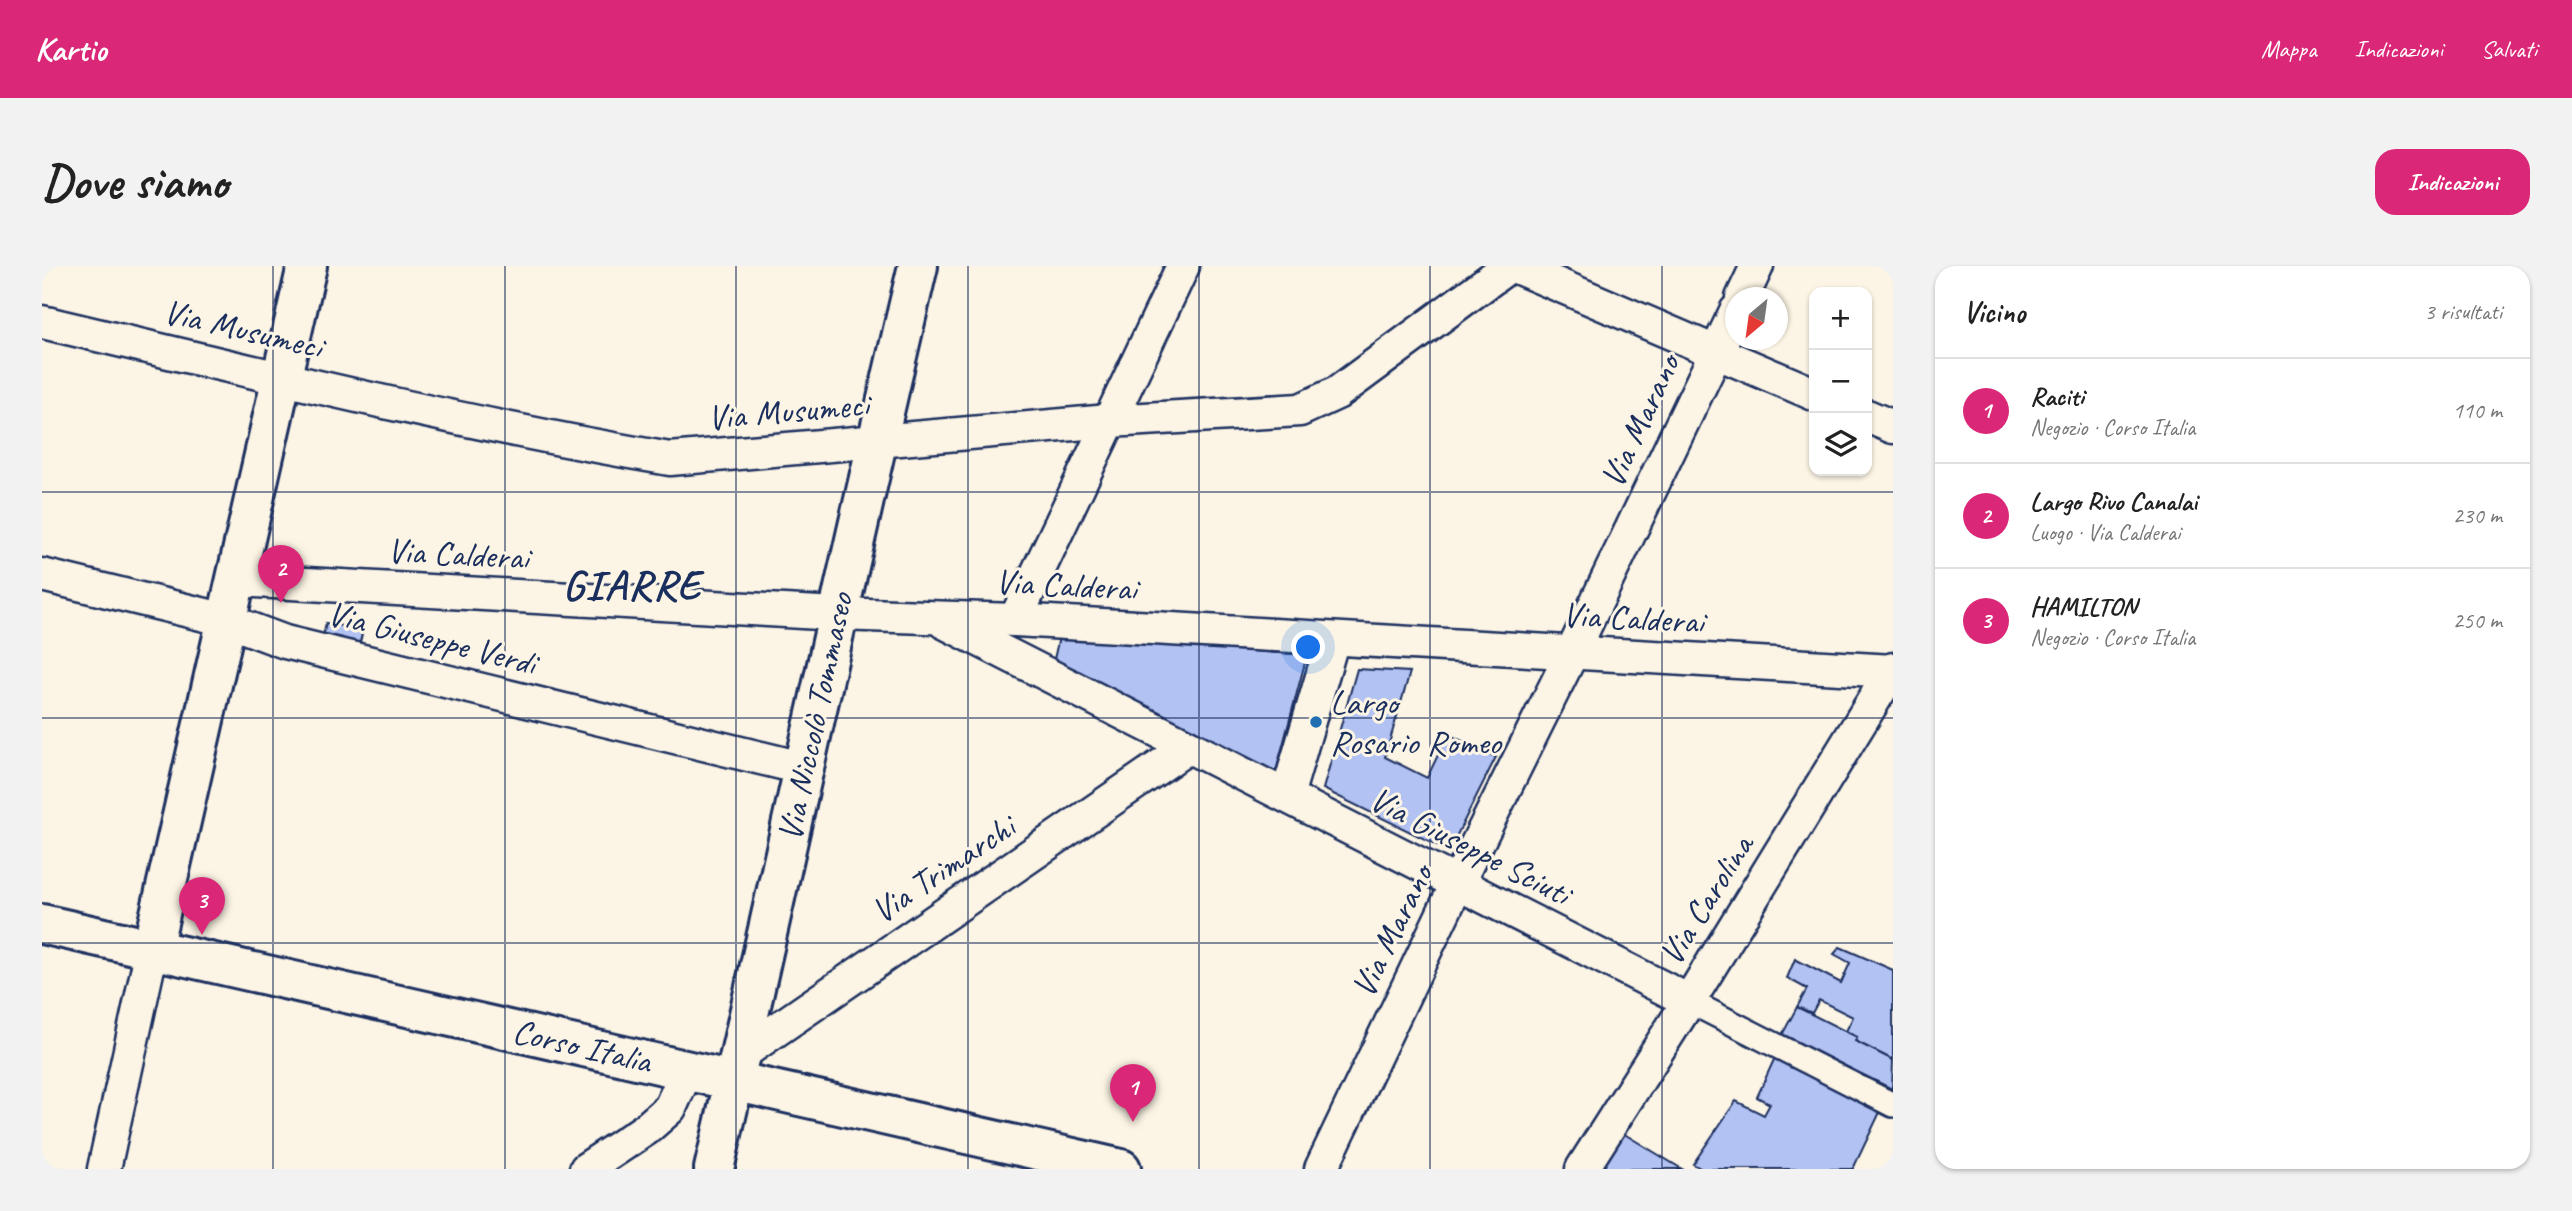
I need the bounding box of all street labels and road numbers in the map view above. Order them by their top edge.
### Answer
street label: Via Musumeci [159,289,331,370]
street label: Via Marano [1590,344,1692,495]
street label: Via Musumeci [706,381,875,440]
street label: Via Calderai [386,528,534,580]
street label: Via Calderai [994,559,1142,611]
street label: Via Niccolò Tommaseo [767,587,864,845]
street label: Via Giuseppe Verdi [323,590,545,687]
street label: Via Calderai [1561,592,1709,644]
street label: Via Giuseppe Sciuti [1362,776,1582,918]
street label: Via Trimarchi [863,802,1027,933]
street label: Via Carolina [1649,824,1765,973]
street label: Via Marano [1341,854,1445,1004]
street label: Corso Italia [508,1008,658,1084]

